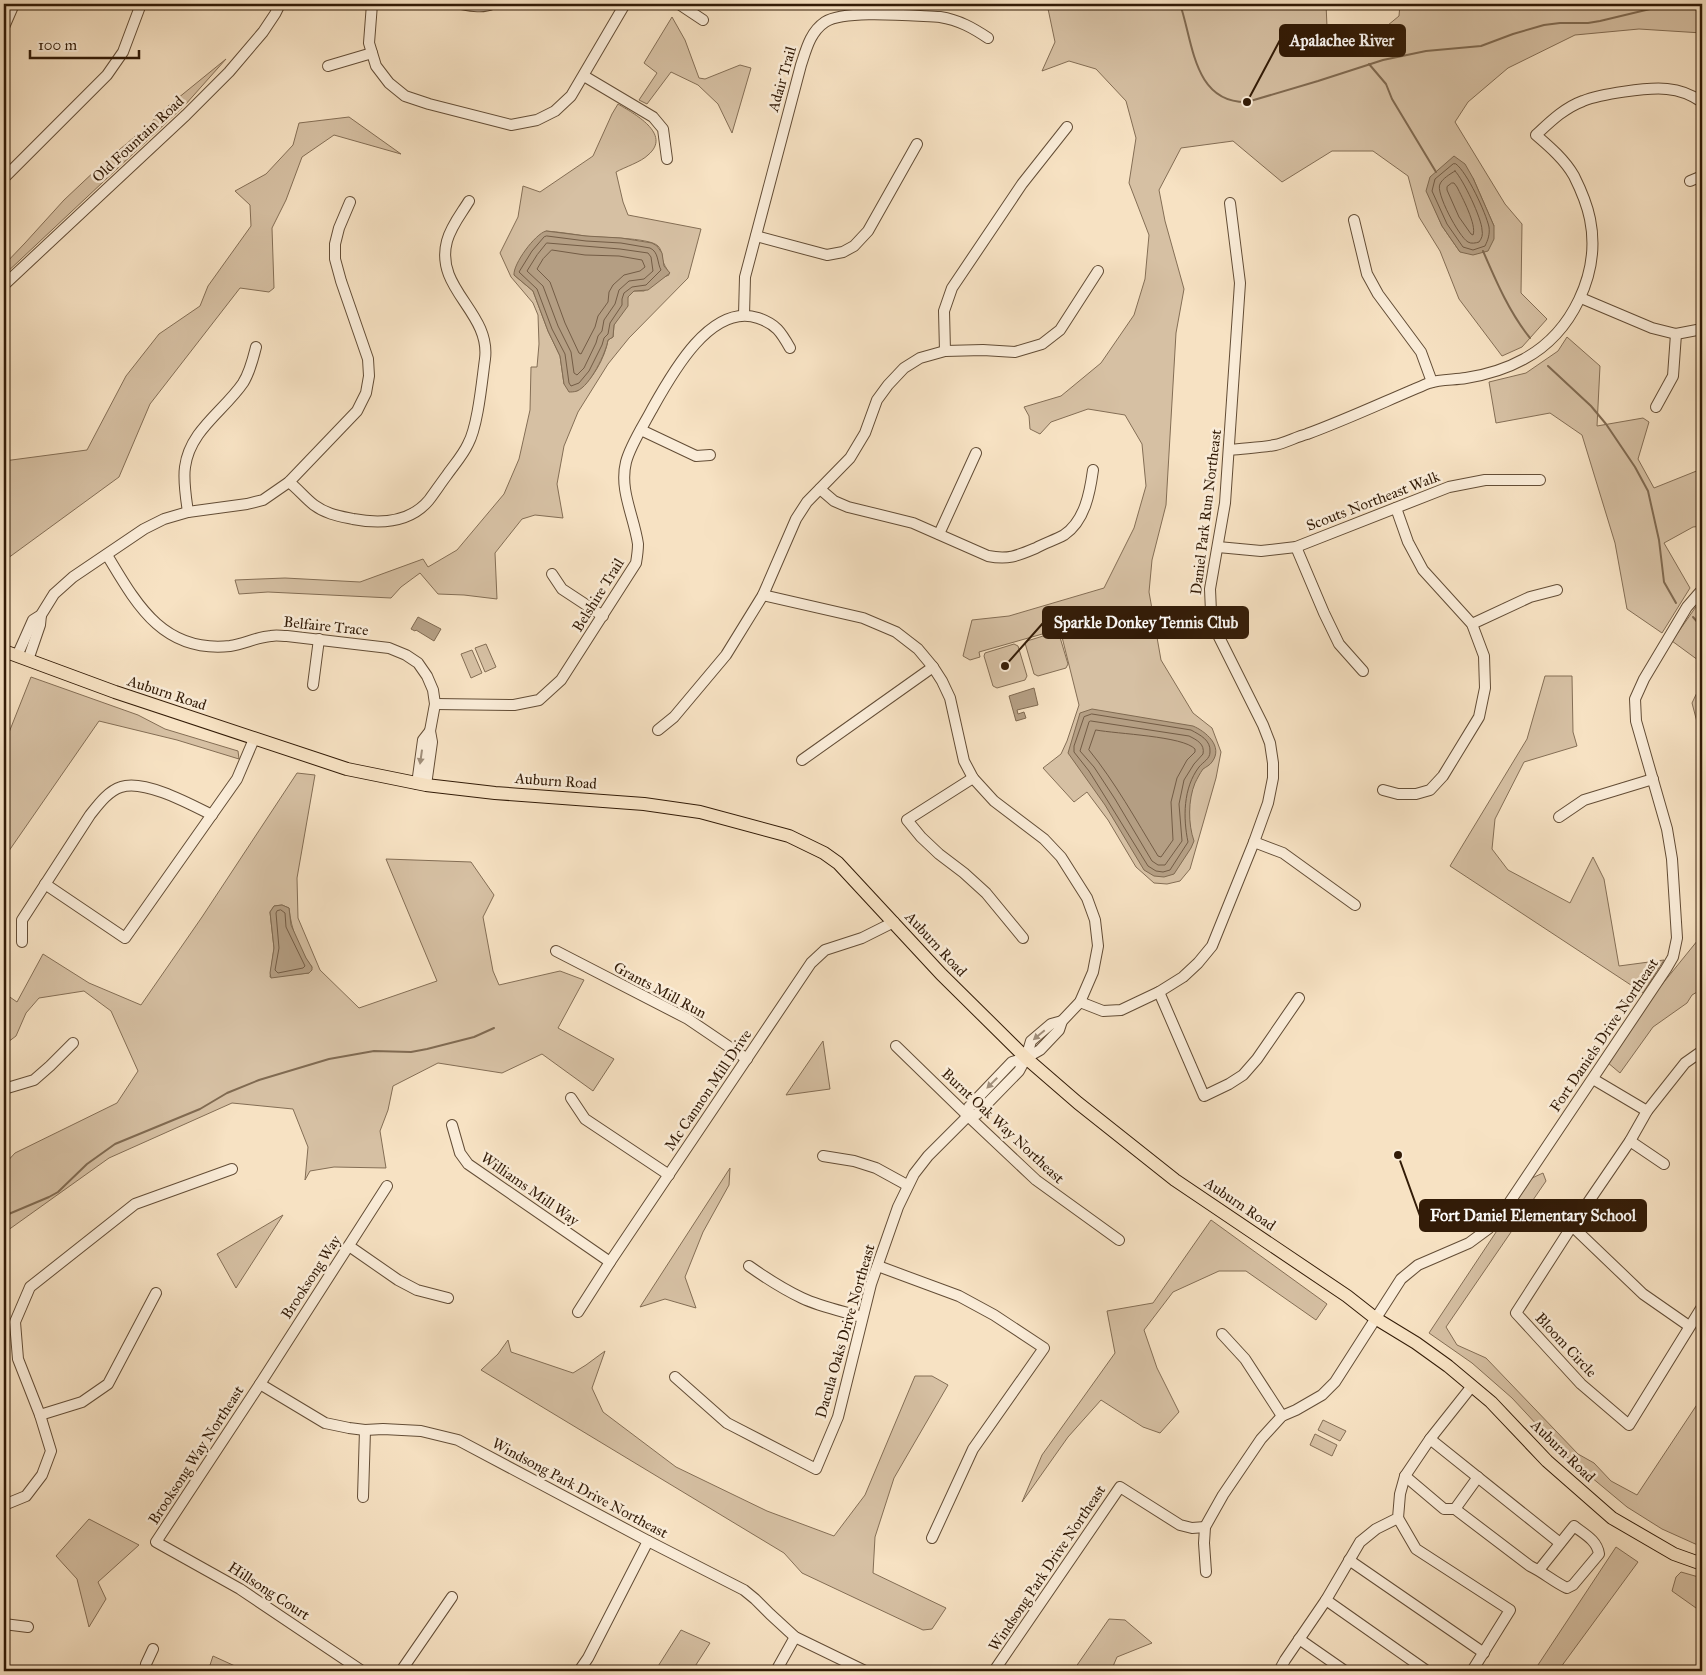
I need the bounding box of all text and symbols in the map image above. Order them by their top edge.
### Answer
callout: Apalachee River [1280,25,1405,56]
scale bar [30,28,139,60]
text: Apalachee River [1289,31,1395,51]
text: 100 m [38,36,78,54]
street label: Adair Trail [764,43,800,115]
street label: Old Fountain Road [89,92,188,186]
street label: Daniel Park Run Northeast [1187,428,1225,596]
street label: Scouts Northeast Walk [1304,467,1442,535]
street label: Belshire Trail [568,554,628,635]
callout: Sparkle Donkey Tennis Club [1043,607,1248,638]
street label: Belfaire Trace [283,613,369,639]
text: Sparkle Donkey Tennis Club [1054,613,1239,633]
street label: Auburn Road [124,671,209,714]
one-way arrow [417,749,425,765]
street label: Auburn Road [513,769,598,793]
street label: Auburn Road [901,907,971,980]
street label: Fort Daniels Drive Northeast [1546,954,1663,1115]
street label: Grants Mill Run [611,958,709,1022]
street label: Mc Cannon Mill Drive [661,1026,755,1154]
one-way arrow [1032,1029,1045,1040]
street label: Burnt Oak Way Northeast [938,1065,1068,1188]
one-way arrow [986,1077,998,1089]
street label: Williams Mill Way [477,1148,583,1230]
street label: Auburn Road [1200,1173,1279,1235]
callout: Fort Daniel Elementary School [1420,1200,1646,1231]
text: Fort Daniel Elementary School [1430,1206,1637,1226]
street label: Brooksong Way [277,1231,345,1322]
street label: Dacula Oaks Drive Northeast [812,1241,879,1420]
street label: Bloom Circle [1532,1309,1600,1381]
street label: Brooksong Way Northeast [144,1382,248,1528]
street label: Auburn Road [1527,1415,1599,1486]
street label: Windsong Park Drive Northeast [489,1434,672,1542]
street label: Windsong Park Drive Northeast [985,1481,1110,1654]
street label: Hillsong Court [225,1558,314,1624]

